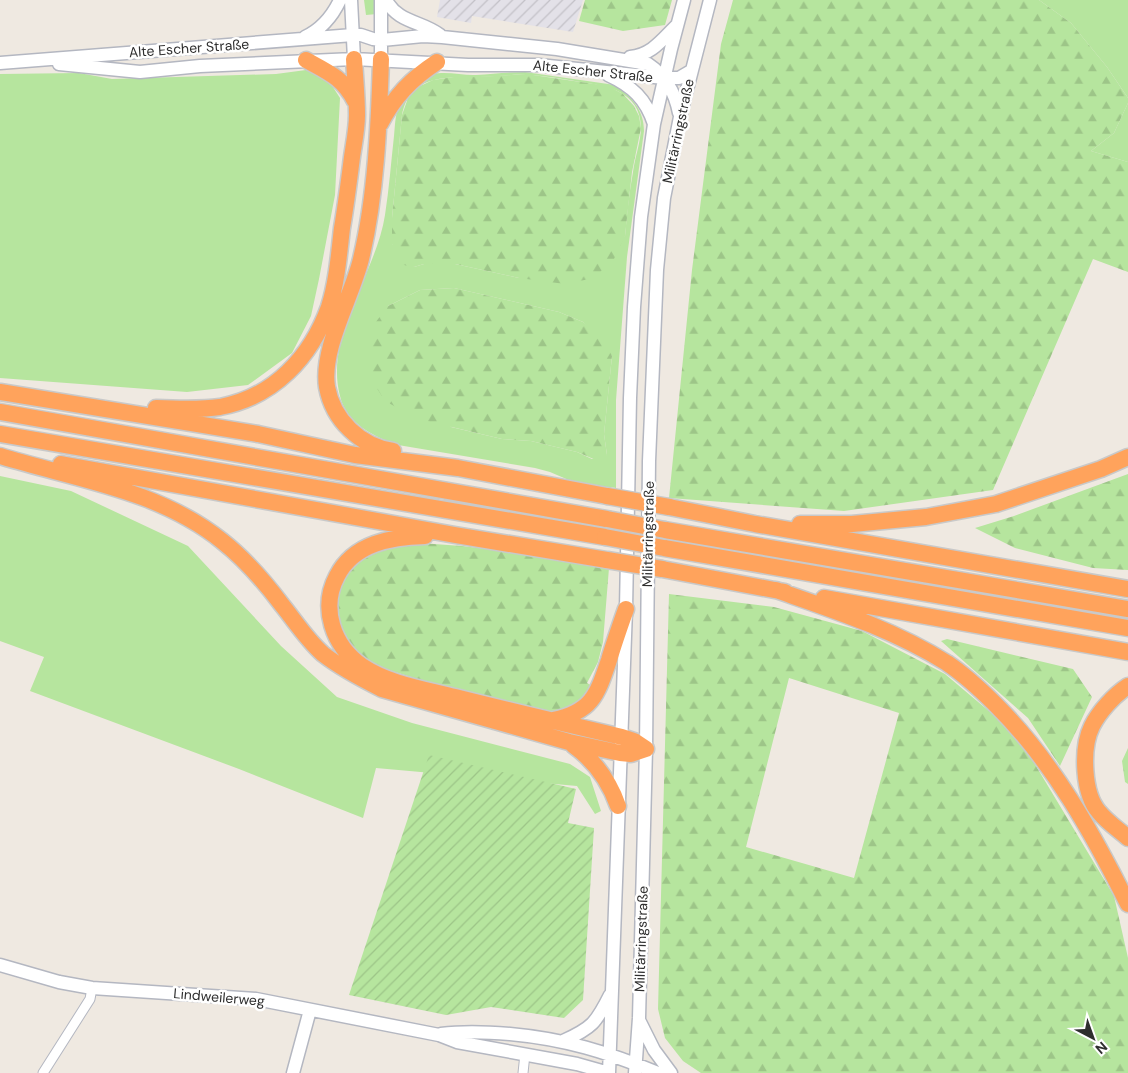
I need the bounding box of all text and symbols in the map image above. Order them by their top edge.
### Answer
street label: Alte Escher Straße [128,35,250,61]
street label: Alte Escher Straße [532,56,654,86]
street label: Militärringstraße [658,77,698,185]
street label: Militärringstraße [638,481,658,587]
street label: Militärringstraße [630,886,652,992]
street label: Lindweilerweg [173,984,266,1010]
north arrow [1068,1013,1118,1063]
text: N [1092,1038,1111,1058]

